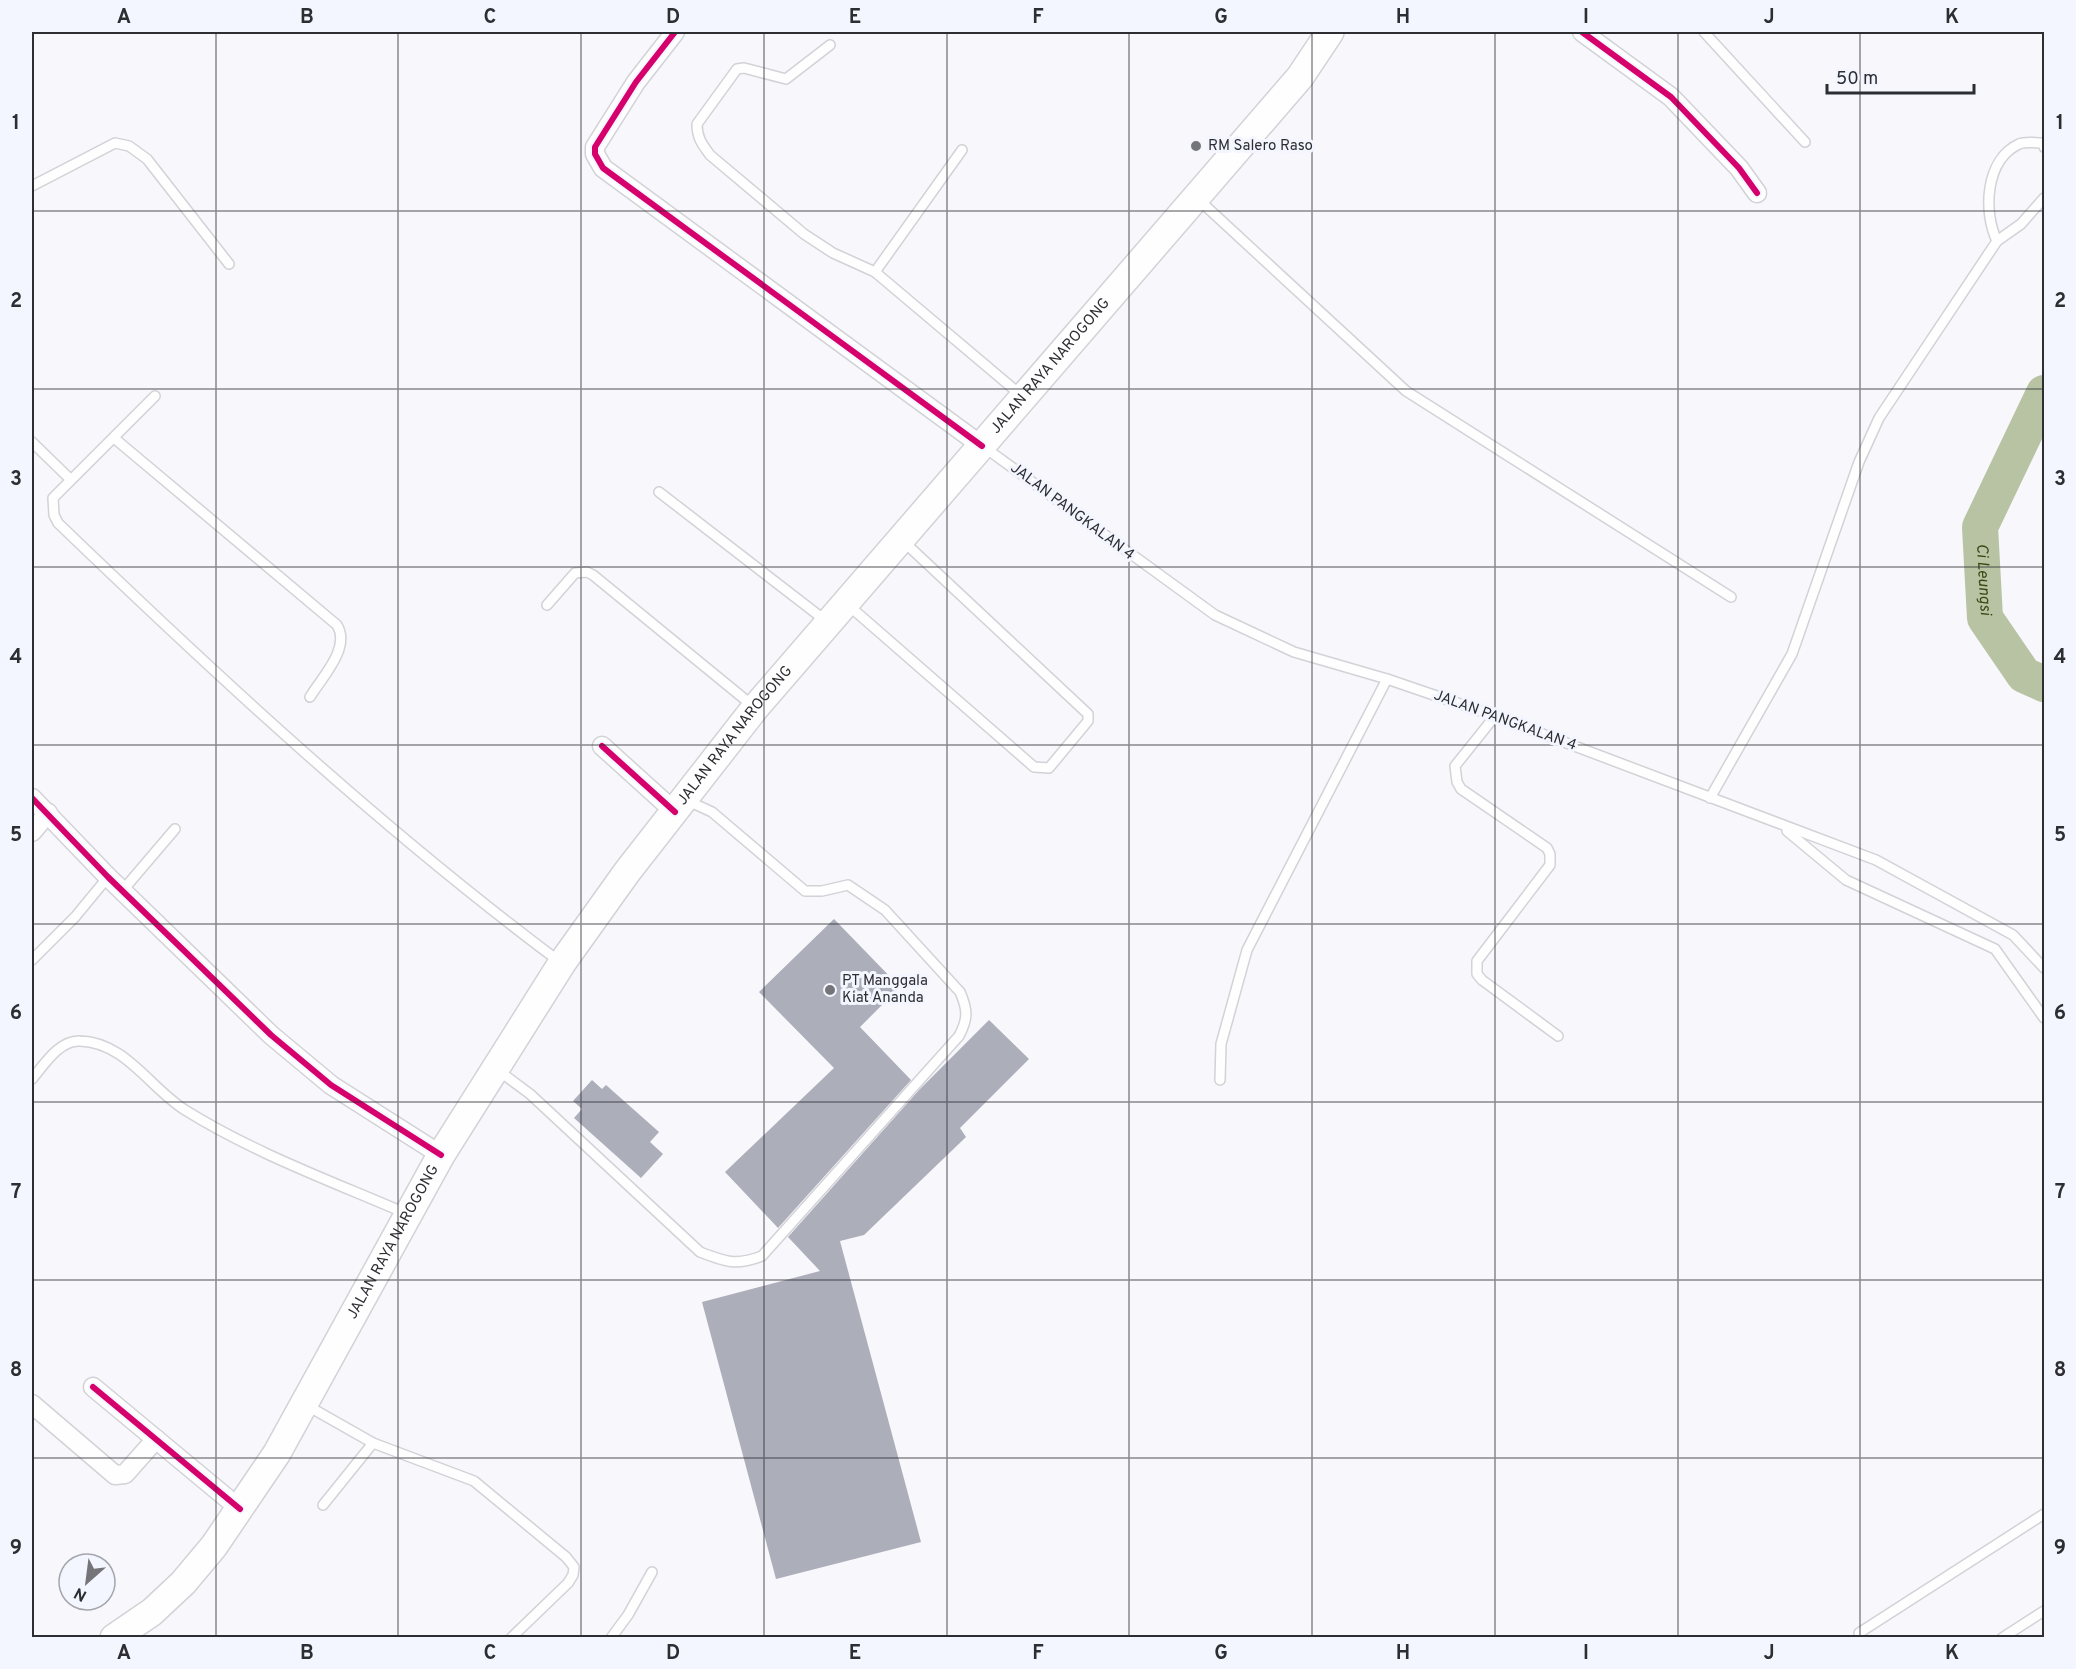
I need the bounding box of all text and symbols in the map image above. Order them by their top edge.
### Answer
text: A [117,5,131,31]
text: B [300,5,314,31]
text: C [484,5,496,31]
text: D [666,5,680,31]
text: E [849,5,861,31]
text: F [1032,5,1044,31]
text: G [1214,5,1228,31]
text: H [1396,5,1410,31]
text: I [1583,5,1589,31]
text: J [1763,5,1775,31]
text: K [1945,5,1959,31]
scale bar [1827,57,1974,95]
text: 50 m [1836,68,1878,91]
text: 1 [12,111,20,137]
text: 1 [2056,111,2064,137]
place label: RM Salero Raso [1208,137,1313,156]
marker: RM Salero Raso [1189,139,1203,153]
text: 2 [10,289,22,315]
text: 2 [2054,289,2066,315]
street label: JALAN RAYA NAROGONG [987,294,1114,438]
street label: JALAN PANGKALAN 4 [1006,459,1138,565]
text: 3 [10,467,22,493]
text: 3 [2054,467,2066,493]
water label: Ci Leungsi [1971,543,1995,617]
text: 4 [10,645,22,671]
text: 4 [2054,645,2066,671]
street label: JALAN RAYA NAROGONG [673,662,797,809]
street label: JALAN PANGKALAN 4 [1431,686,1579,756]
text: 5 [10,823,22,849]
text: 5 [2054,823,2066,849]
place label: PT Manggala Kiat Ananda [842,972,928,1008]
marker: PT Manggala Kiat Ananda [823,983,837,997]
text: 6 [10,1001,22,1027]
text: 6 [2054,1001,2066,1027]
street label: JALAN RAYA NAROGONG [343,1161,443,1322]
text: 7 [11,1180,21,1206]
text: 7 [2055,1180,2065,1206]
text: 8 [10,1358,22,1384]
text: 8 [2054,1358,2066,1384]
text: 9 [10,1536,22,1562]
text: 9 [2054,1536,2066,1562]
north arrow [57,1552,117,1612]
text: N [71,1582,91,1605]
text: A [117,1641,131,1667]
text: B [300,1641,314,1667]
text: C [484,1641,496,1667]
text: D [666,1641,680,1667]
text: E [849,1641,861,1667]
text: F [1032,1641,1044,1667]
text: G [1214,1641,1228,1667]
text: H [1396,1641,1410,1667]
text: I [1583,1641,1589,1667]
text: J [1763,1641,1775,1667]
text: K [1945,1641,1959,1667]

